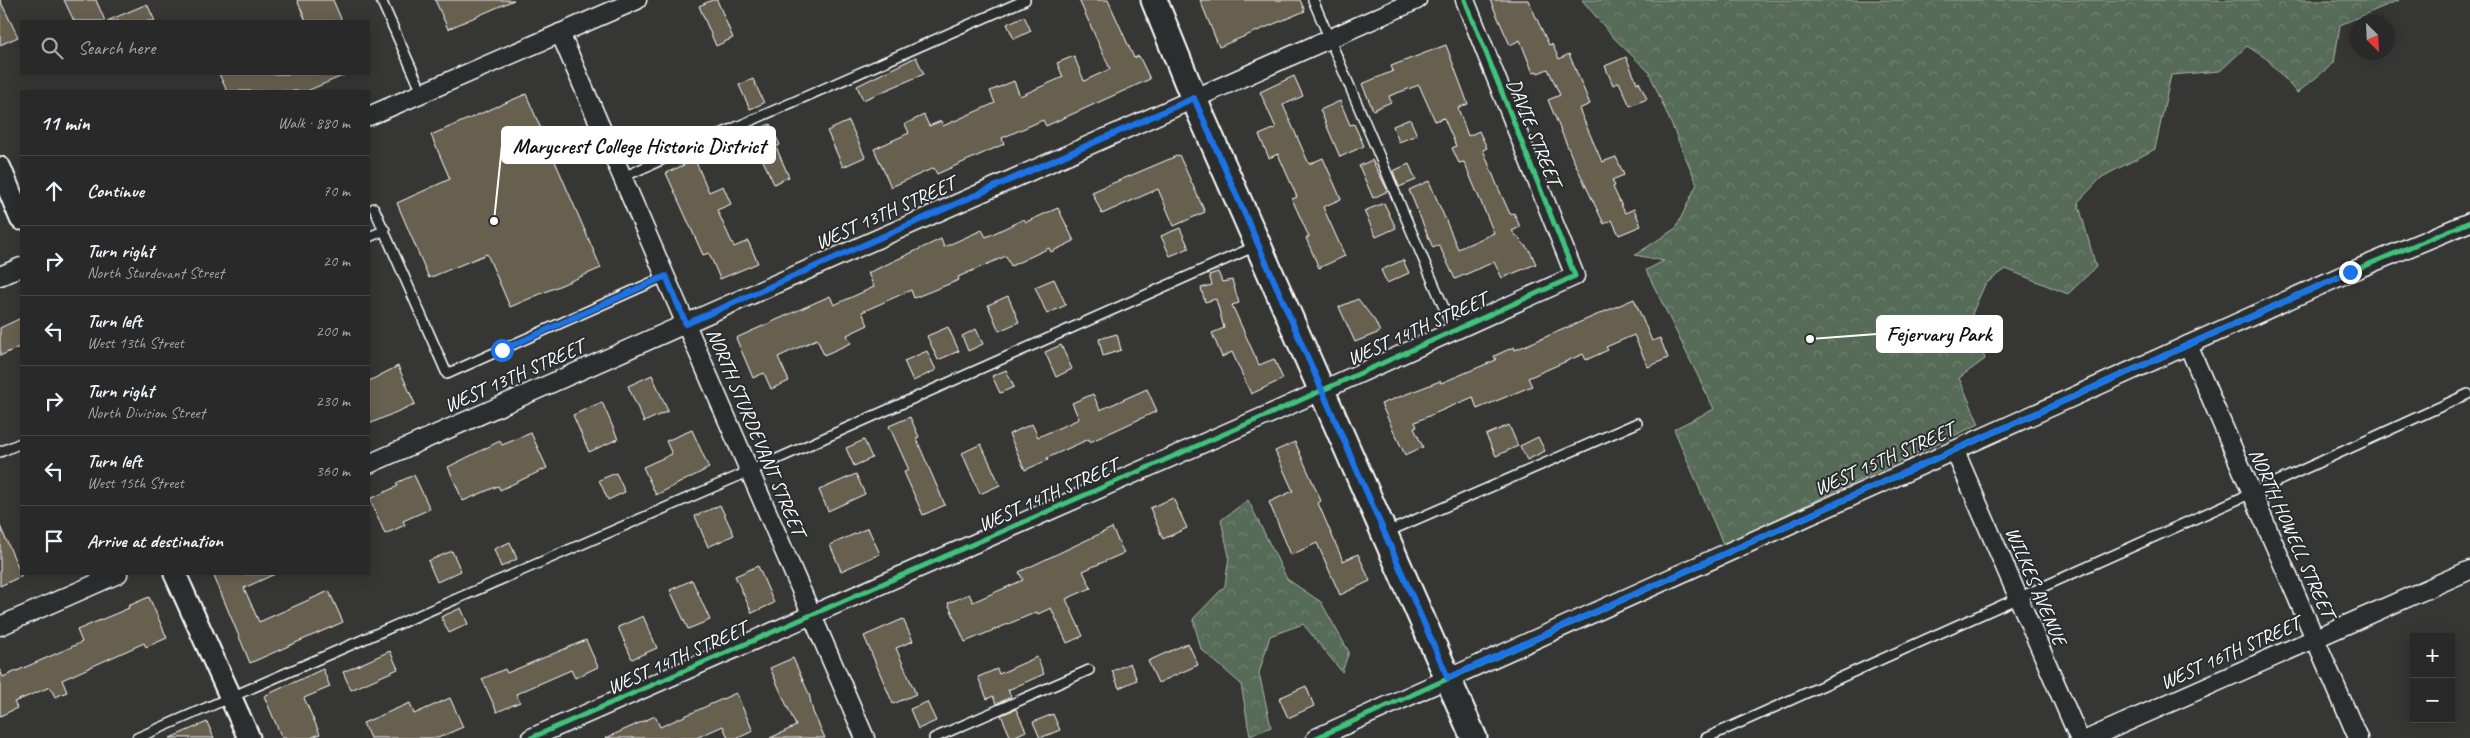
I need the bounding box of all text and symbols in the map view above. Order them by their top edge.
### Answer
north arrow [2350,15,2395,60]
search box [20,20,370,75]
icon: search [38,34,66,62]
text: Search here [78,36,155,60]
street label: DAVIE STREET [1501,75,1569,194]
text: 11 min [40,110,90,136]
text: Walk · 880 m [278,113,350,133]
callout: Marycrest College Historic District [502,127,775,163]
text: Marycrest College Historic District [513,133,768,160]
street label: WEST 13TH STREET [811,169,963,255]
icon: ahead [40,177,68,205]
text: Continue [87,179,144,203]
text: 70 m [323,181,350,201]
text: Turn right [87,239,154,263]
icon: right [40,247,68,275]
text: 20 m [323,251,350,271]
route end [2339,261,2362,284]
text: North Sturdevant Street [87,263,224,283]
street label: WEST 14TH STREET [1343,285,1495,371]
text: Turn left [87,309,142,333]
callout: Fejervary Park [1877,316,2002,352]
icon: left [40,317,68,345]
text: 200 m [316,321,350,341]
text: Fejervary Park [1887,321,1994,348]
street label: NORTH STURDEVANT STREET [701,325,813,544]
street label: WEST 13TH STREET [440,332,592,418]
text: West 13th Street [87,333,184,353]
route start [491,339,514,362]
text: Turn right [87,379,154,403]
icon: right [40,387,68,415]
text: 230 m [316,391,350,411]
text: North Division Street [87,403,205,423]
street label: WEST 15TH STREET [1810,415,1962,501]
street label: NORTH HOWELL STREET [2244,445,2342,626]
text: Turn left [87,449,142,473]
street label: WEST 14TH STREET [974,451,1126,537]
icon: left [40,457,68,485]
text: 360 m [316,461,350,481]
text: West 15th Street [87,473,184,493]
street label: WILKES AVENUE [2000,523,2073,652]
icon: arrive [40,527,68,555]
text: Arrive at destination [87,529,223,553]
street label: WEST 16TH STREET [2156,609,2308,695]
street label: WEST 14TH STREET [603,614,755,700]
map controls [2410,633,2455,723]
button: + [2410,633,2455,678]
button: − [2410,678,2455,723]

